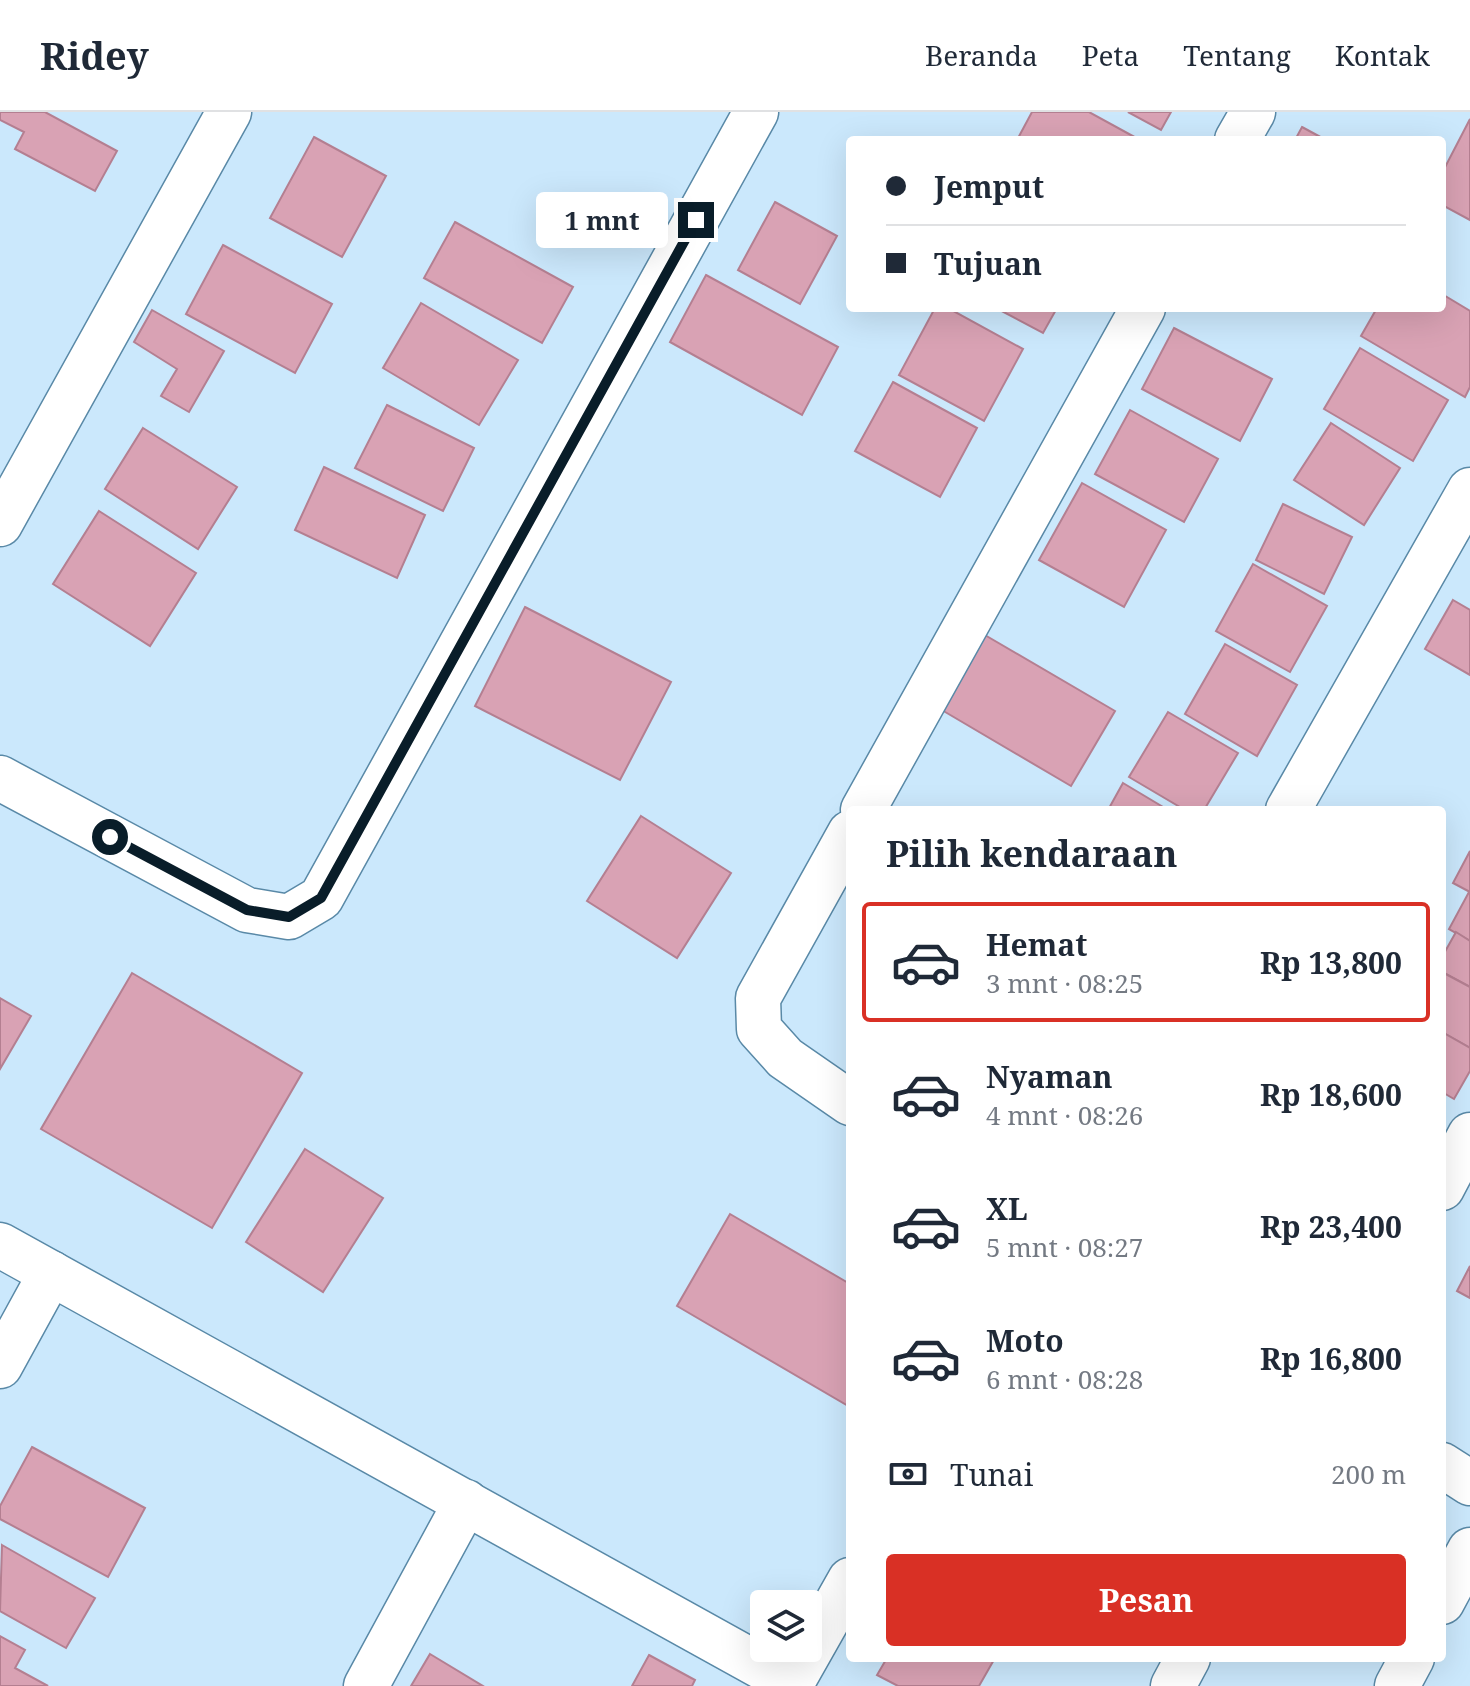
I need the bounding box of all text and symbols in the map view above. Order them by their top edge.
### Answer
text: Ridey [40,29,149,81]
text: Beranda [925,36,1038,74]
text: Peta [1082,36,1139,74]
text: Tentang [1183,36,1291,74]
text: Kontak [1335,36,1430,74]
text: Jemput [934,166,1044,207]
callout: 1 mnt [536,192,668,248]
text: 1 mnt [565,202,639,238]
route end [678,202,714,238]
text: Tujuan [934,243,1042,284]
route start [92,819,128,855]
text: Pilih kendaraan [886,829,1177,878]
text: Hemat [986,924,1087,965]
icon: car [890,926,962,998]
text: Rp 13,800 [1260,942,1402,983]
text: 3 mnt · 08:25 [986,965,1143,1001]
text: Nyaman [986,1056,1113,1097]
icon: car [890,1058,962,1130]
text: Rp 18,600 [1260,1074,1402,1115]
text: 4 mnt · 08:26 [986,1097,1143,1133]
text: XL [986,1188,1028,1229]
icon: car [890,1190,962,1262]
text: Rp 23,400 [1260,1206,1402,1247]
text: 5 mnt · 08:27 [986,1229,1143,1265]
text: Moto [986,1320,1064,1361]
icon: car [890,1322,962,1394]
text: Rp 16,800 [1260,1338,1402,1379]
text: 6 mnt · 08:28 [986,1361,1143,1397]
icon: cash [886,1452,930,1496]
text: Tunai [950,1454,1033,1495]
text: 200 m [1331,1456,1406,1492]
button: Pesan [886,1554,1406,1646]
map controls [750,1590,822,1662]
button: layers [750,1590,822,1662]

